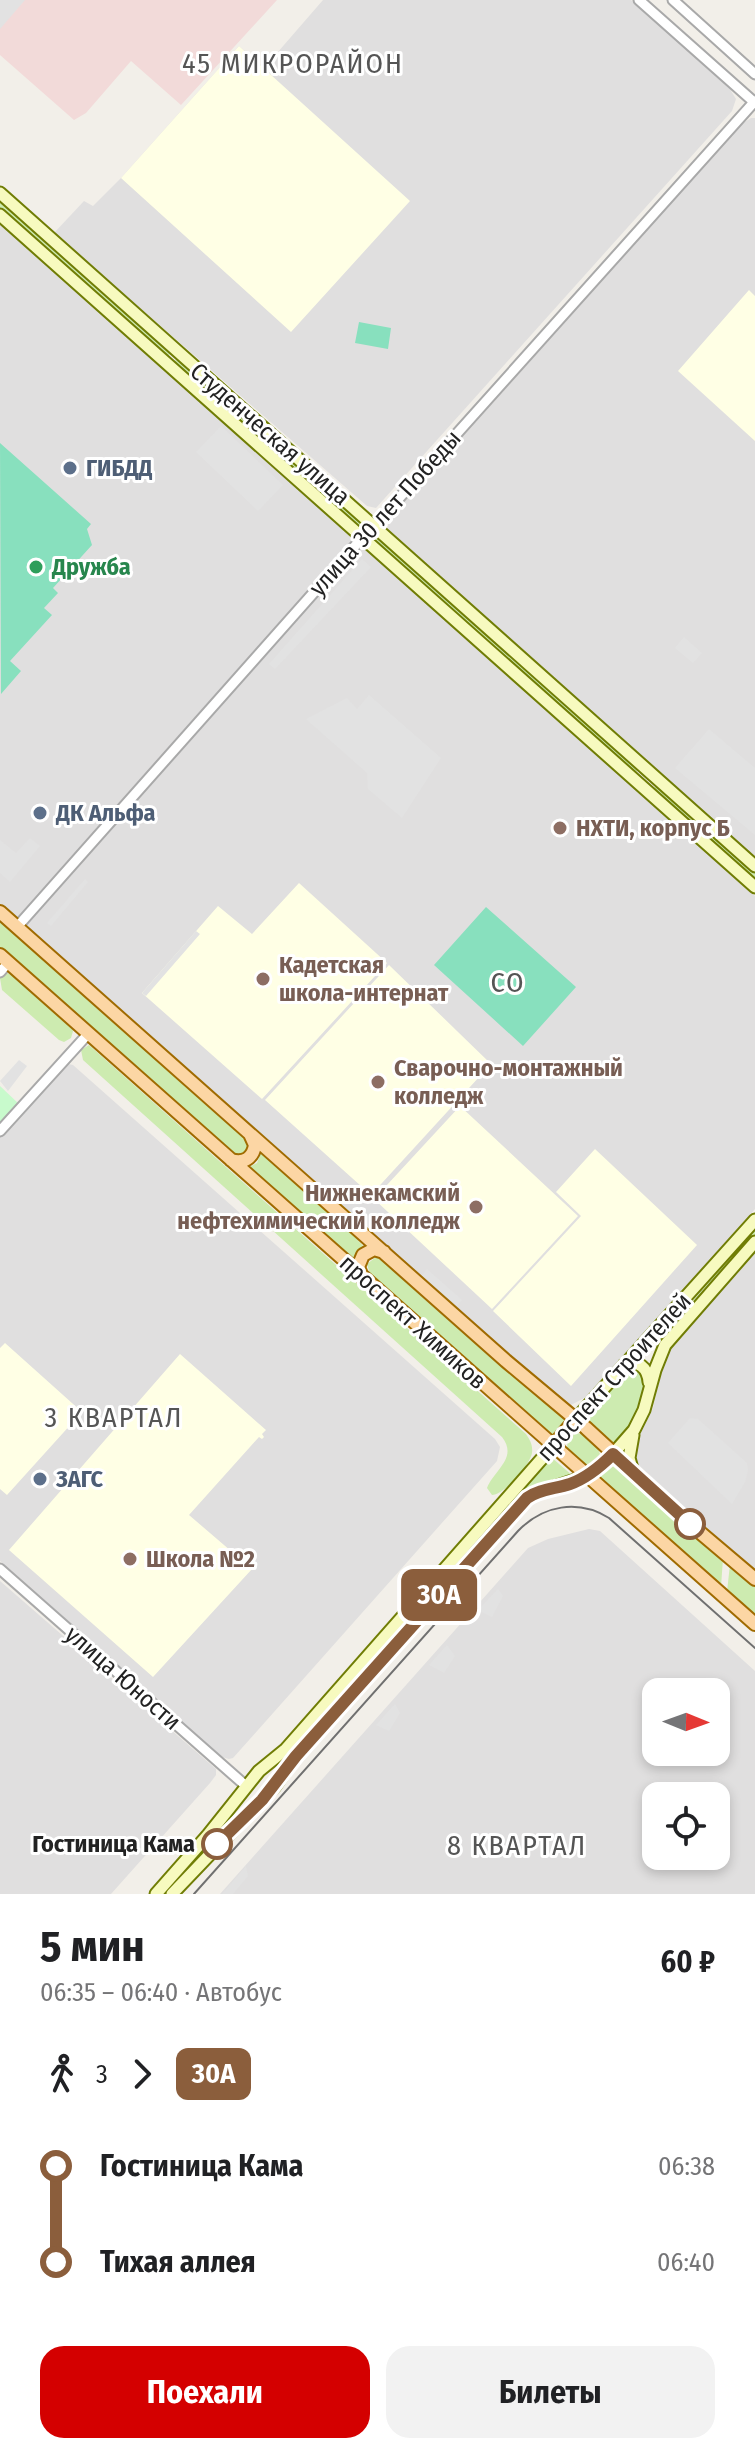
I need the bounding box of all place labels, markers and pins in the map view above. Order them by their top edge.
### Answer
place label: ГИБДД [86,454,152,482]
marker: ГИБДД [61,459,79,477]
place label: Дружба [51,553,131,581]
marker: Дружба [27,558,45,576]
place label: ДК Альфа [55,799,156,827]
marker: ДК Альфа [31,804,49,822]
place label: НХТИ, корпус Б [576,814,730,842]
marker: НХТИ, корпус Б [551,819,569,837]
place label: Кадетская школа-интернат [279,951,449,1007]
marker: Кадетская школа-интернат [254,970,272,988]
place label: Сварочно-монтажный колледж [394,1054,623,1110]
marker: Сварочно-монтажный колледж [369,1073,387,1091]
place label: Нижнекамский нефтехимический колледж [177,1179,461,1235]
marker: Нижнекамский нефтехимический колледж [467,1198,485,1216]
place label: ЗАГС [55,1465,103,1493]
marker: ЗАГС [31,1470,49,1488]
unlabelled marker [675,1509,705,1539]
place label: Школа №2 [146,1545,255,1573]
marker: Школа №2 [121,1550,139,1568]
marker: Гостиница Кама [202,1829,232,1859]
place label: Гостиница Кама [32,1830,195,1858]

